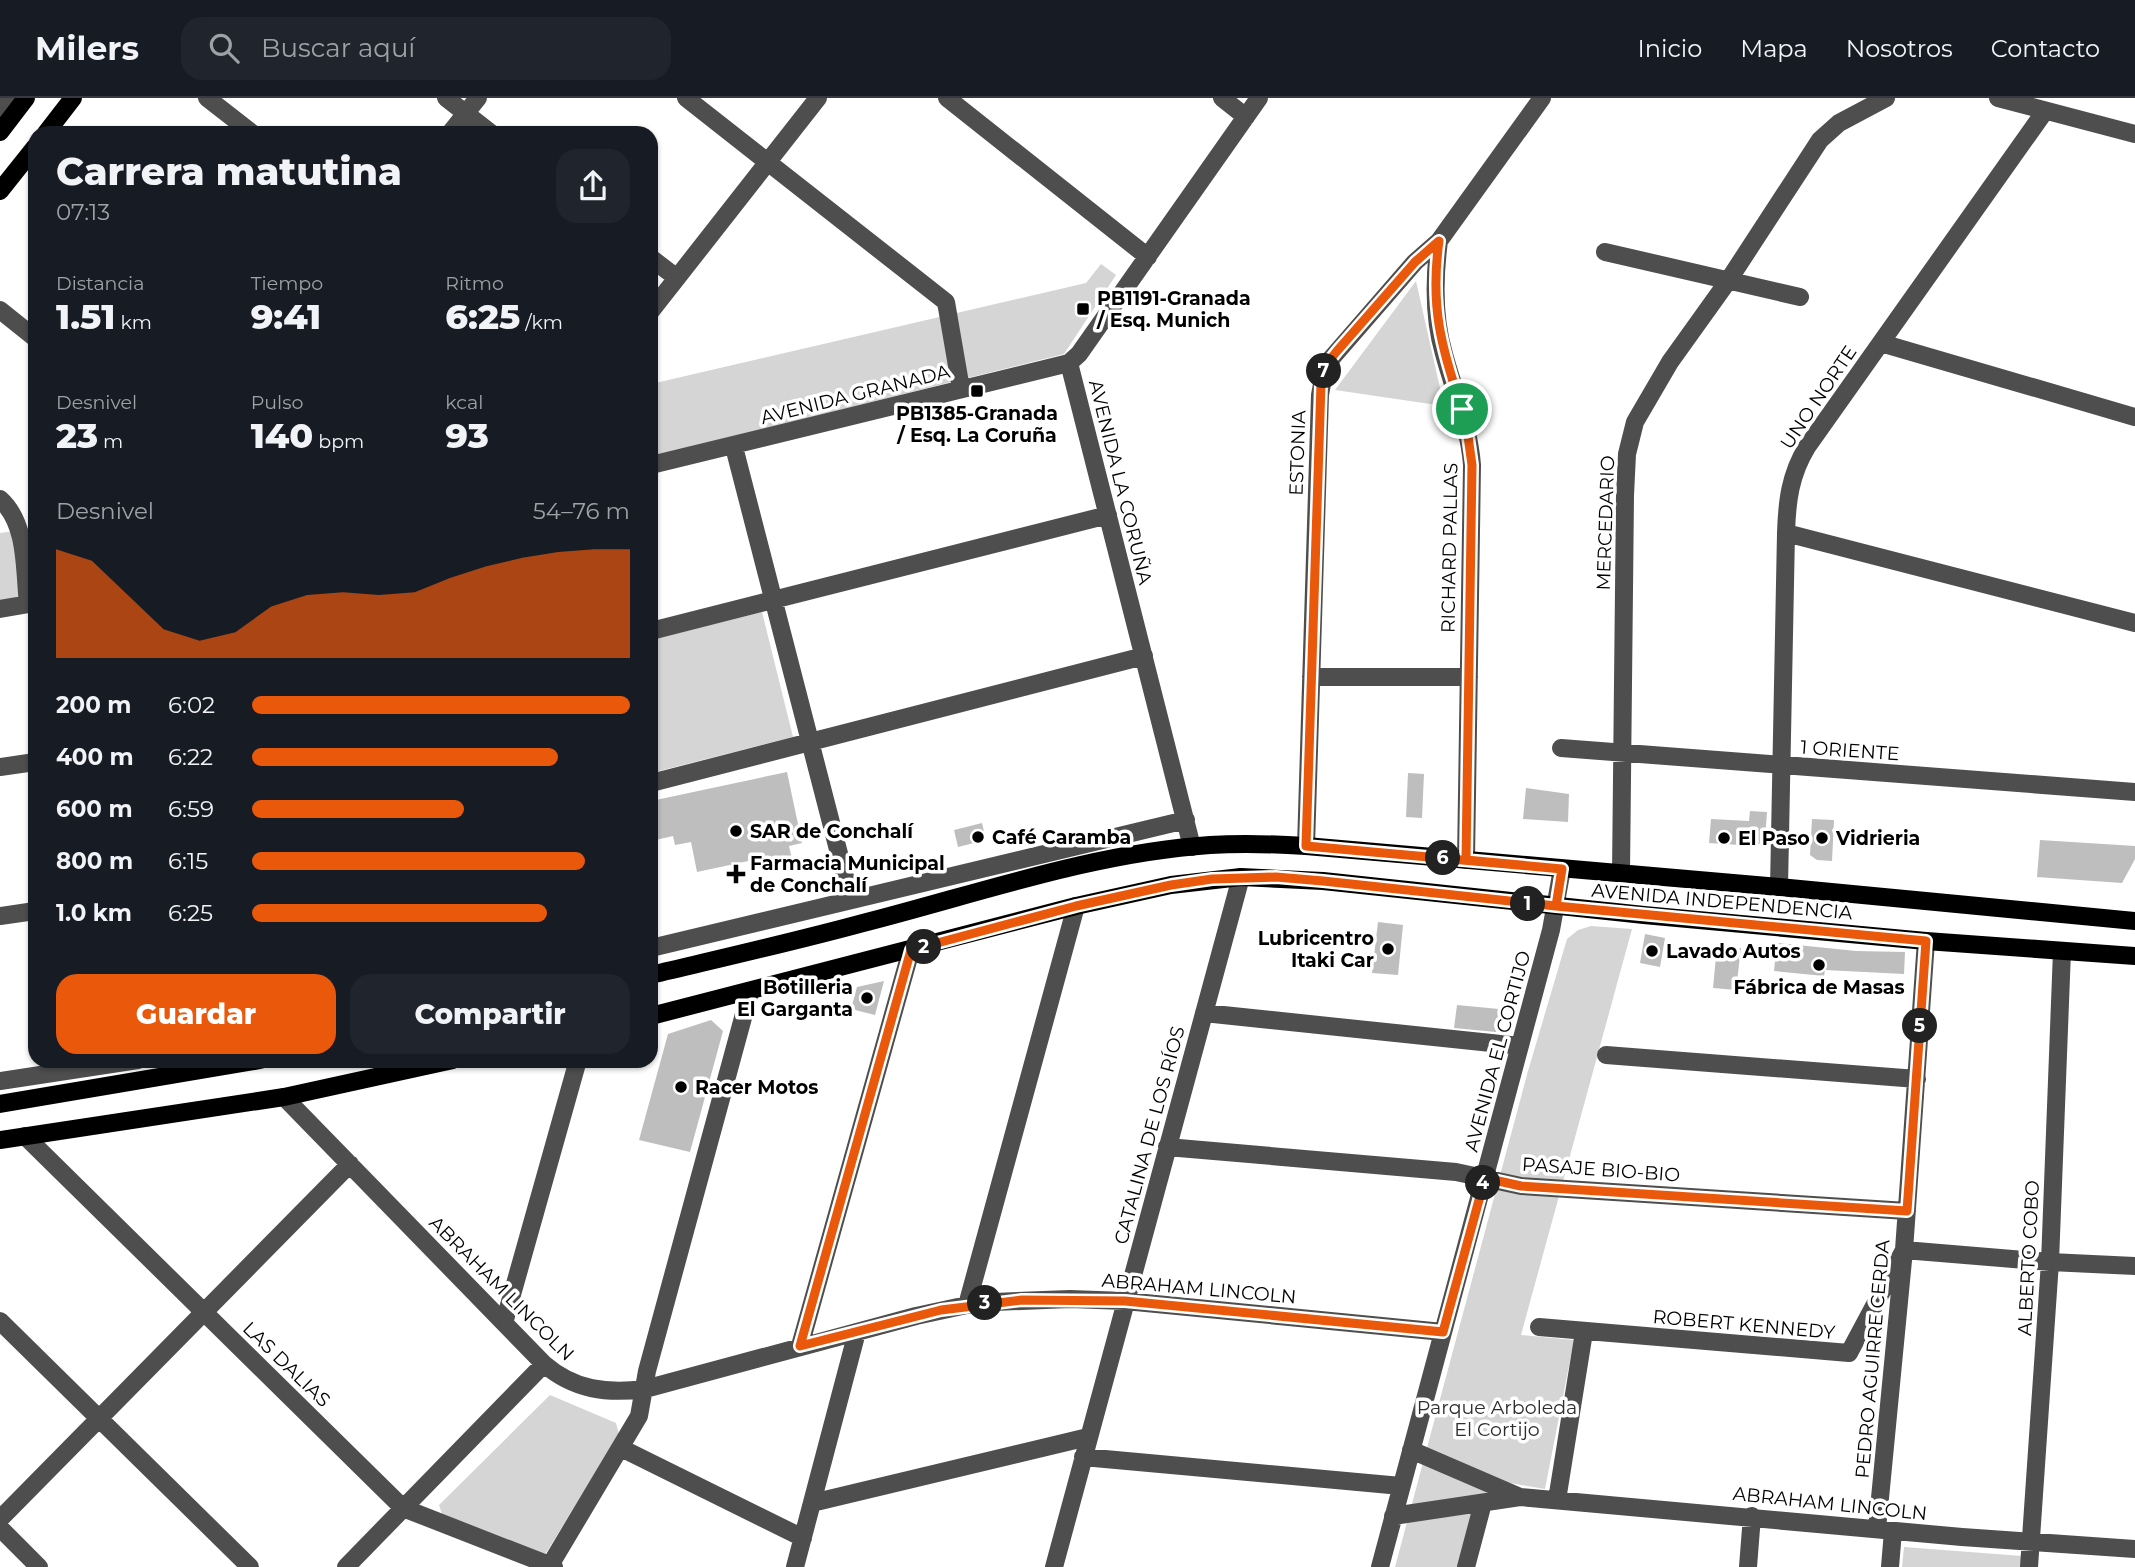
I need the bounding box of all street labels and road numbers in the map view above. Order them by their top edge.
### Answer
street label: UNO NORTE [1775,341,1861,453]
street label: AVENIDA GRANADA [758,360,952,429]
street label: AVENIDA LA CORUÑA [1084,377,1157,587]
street label: ESTONIA [1285,409,1311,496]
street label: MERCEDARIO [1592,455,1619,591]
street label: RICHARD PALLAS [1437,463,1462,633]
street label: 1 ORIENTE [1800,736,1900,765]
street label: AVENIDA INDEPENDENCIA [1591,879,1854,924]
street label: AVENIDA EL CORTIJO [1460,948,1535,1154]
street label: CATALINA DE LOS RÍOS [1109,1024,1190,1247]
street label: PASAJE BIO-BIO [1521,1152,1681,1187]
street label: ALBERTO COBO [2013,1179,2044,1337]
street label: ABRAHAM LINCOLN [424,1211,579,1366]
street label: PEDRO AGUIRRE CERDA [1851,1238,1894,1479]
street label: ABRAHAM LINCOLN [1101,1269,1297,1308]
street label: ROBERT KENNEDY [1652,1305,1837,1344]
street label: LAS DALIAS [238,1317,335,1412]
street label: ABRAHAM LINCOLN [1732,1482,1928,1525]

